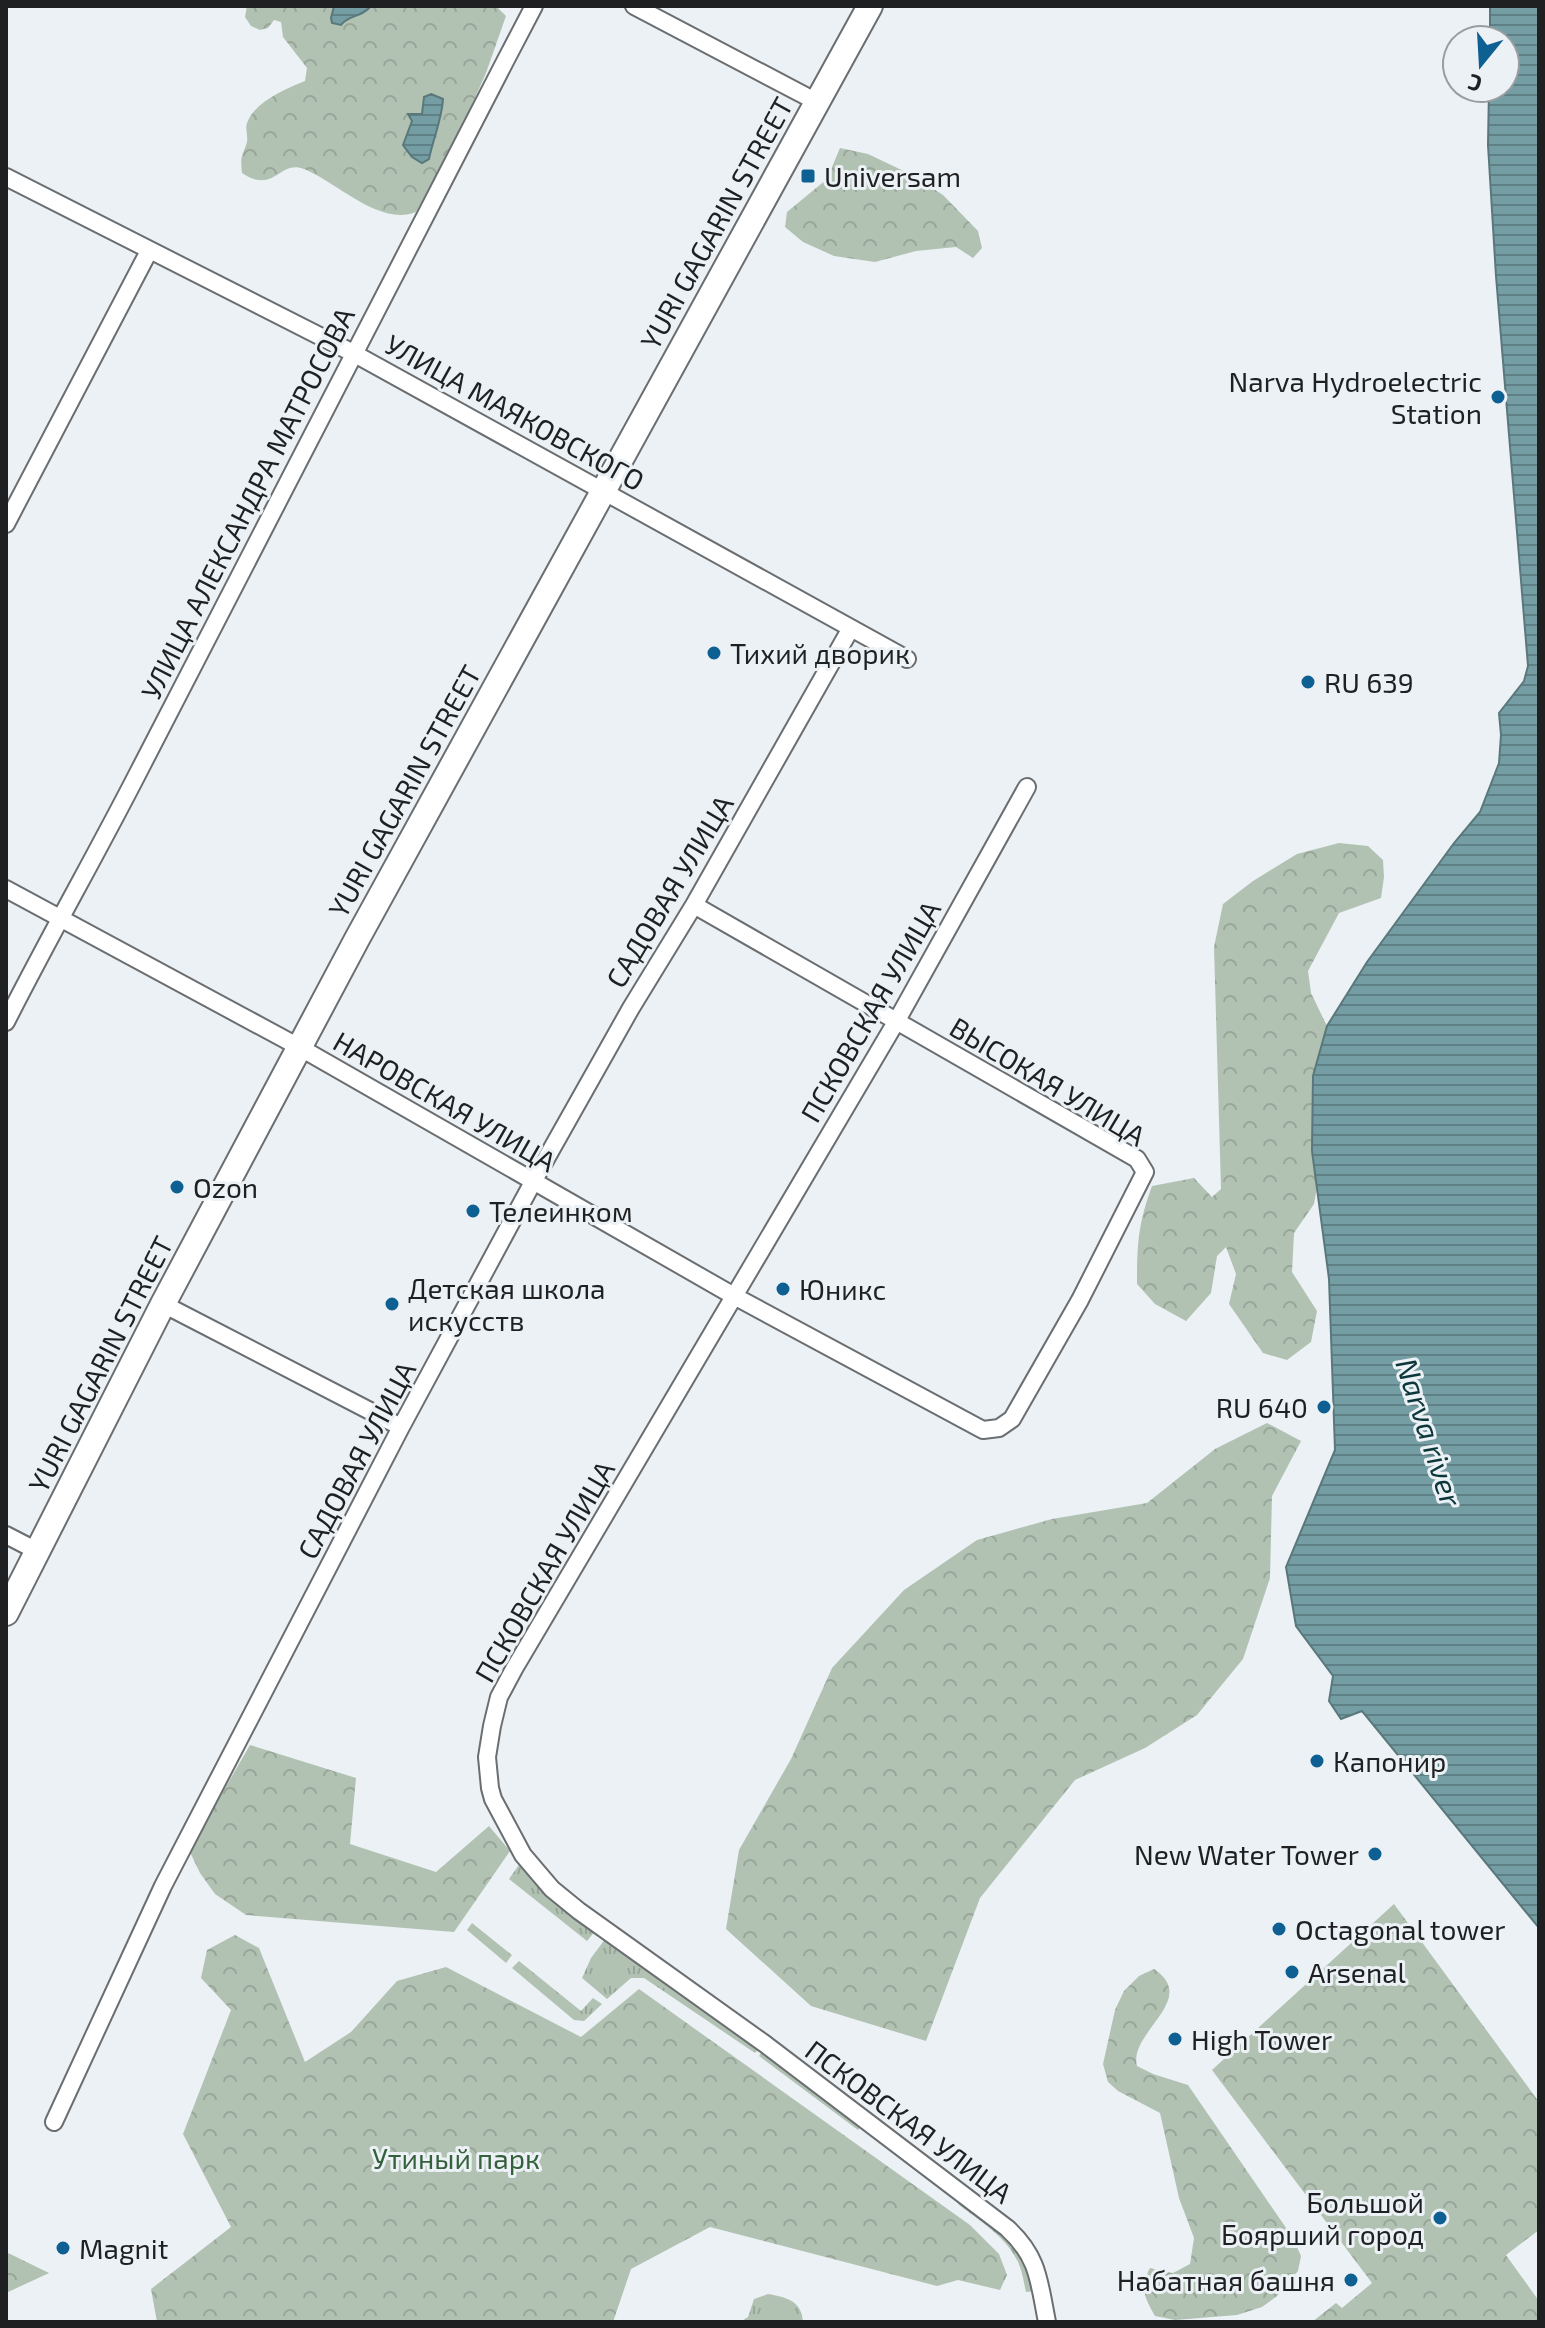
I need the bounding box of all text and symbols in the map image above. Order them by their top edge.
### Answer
north arrow [1441,24,1521,104]
text: С [1464,70,1485,98]
street label: YURI GAGARIN STREET [633,91,799,355]
place label: Universam [824,159,961,193]
marker: Universam [799,167,817,185]
street label: УЛИЦА АЛЕКСАНДРА МАТРОСОВА [133,301,361,705]
street label: УЛИЦА МАЯКОВСКОГО [380,327,650,497]
place label: Narva Hydroelectric Station [1229,364,1482,430]
marker: Narva Hydroelectric Station [1489,388,1507,406]
place label: Тихий дворик [730,636,910,670]
marker: Тихий дворик [705,644,723,662]
street label: YURI GAGARIN STREET [321,659,487,923]
place label: RU 639 [1324,665,1414,699]
marker: RU 639 [1299,673,1317,691]
street label: САДОВАЯ УЛИЦА [598,788,740,993]
street label: ПСКОВСКАЯ УЛИЦА [793,894,947,1128]
street label: ВЫСОКАЯ УЛИЦА [944,1009,1152,1153]
street label: НАРОВСКАЯ УЛИЦА [328,1023,563,1179]
place label: Ozon [193,1170,258,1204]
marker: Ozon [168,1178,186,1196]
place label: Телеинком [489,1194,633,1228]
marker: Телеинком [464,1202,482,1220]
street label: YURI GAGARIN STREET [21,1230,179,1498]
place label: Детская школа искусств [408,1271,606,1337]
place label: Юникс [799,1272,886,1306]
marker: Юникс [774,1280,792,1298]
marker: Детская школа искусств [383,1295,401,1313]
water label: Narva river [1389,1354,1471,1511]
street label: САДОВАЯ УЛИЦА [290,1355,423,1564]
place label: RU 640 [1216,1390,1308,1424]
marker: RU 640 [1315,1398,1333,1416]
street label: ПСКОВСКАЯ УЛИЦА [467,1454,621,1688]
place label: Капонир [1333,1744,1446,1778]
marker: Капонир [1308,1752,1326,1770]
place label: New Water Tower [1134,1837,1359,1871]
marker: New Water Tower [1366,1845,1384,1863]
place label: Octagonal tower [1295,1912,1506,1946]
marker: Octagonal tower [1270,1920,1288,1938]
place label: Arsenal [1308,1955,1407,1989]
marker: Arsenal [1283,1963,1301,1981]
place label: High Tower [1191,2022,1332,2056]
marker: High Tower [1166,2030,1184,2048]
street label: ПСКОВСКАЯ УЛИЦА [799,2032,1019,2210]
park label: Утиный парк [372,2141,540,2175]
place label: Большой Боярший город [1221,2185,1424,2251]
marker: Большой Боярший город [1431,2209,1449,2227]
place label: Magnit [79,2231,168,2265]
marker: Magnit [54,2239,72,2257]
place label: Набатная башня [1117,2263,1335,2297]
marker: Набатная башня [1342,2271,1360,2289]

